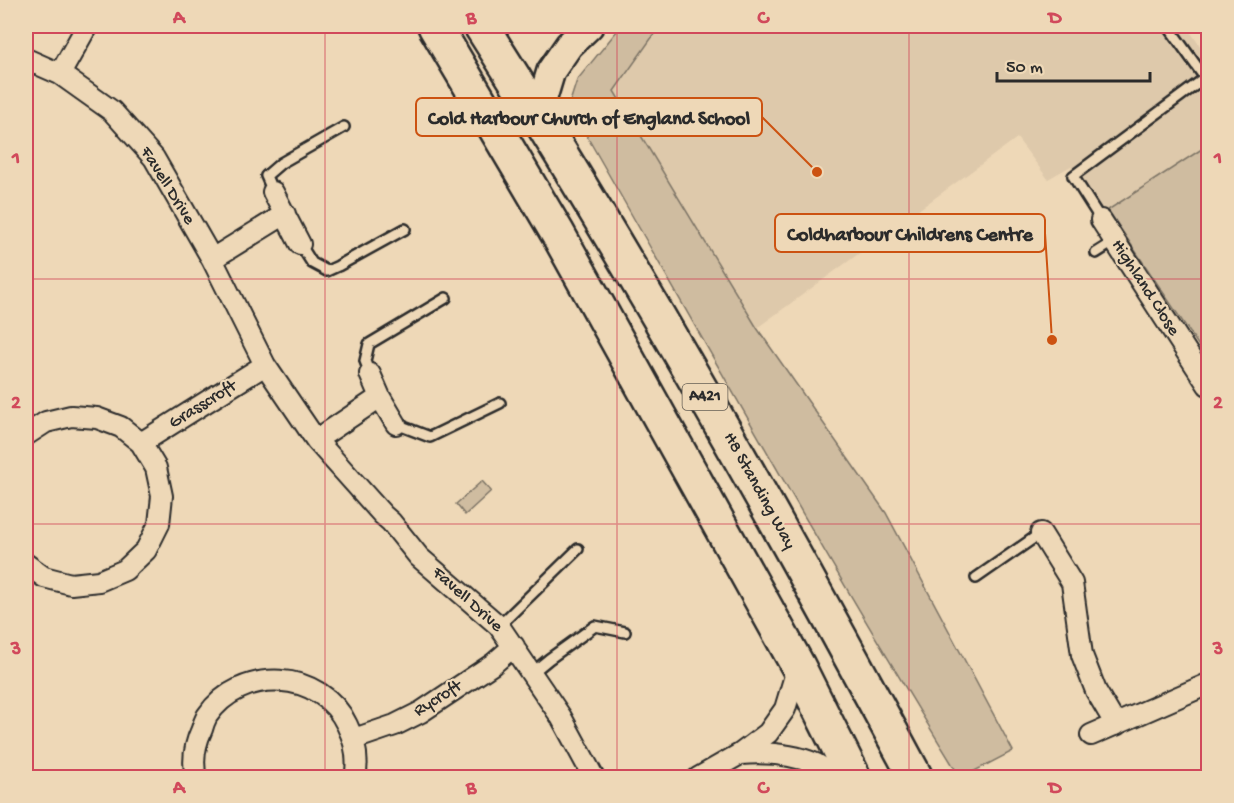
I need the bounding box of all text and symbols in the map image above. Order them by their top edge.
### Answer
text: A [172,8,187,31]
text: B [465,8,477,31]
text: C [757,8,771,31]
text: D [1046,8,1062,31]
scale bar [997,45,1150,83]
text: 50 m [1006,58,1043,79]
callout: Cold Harbour Church of England School [416,98,762,136]
text: Cold Harbour Church of England School [427,109,751,132]
street label: Favell Drive [134,142,200,229]
text: 1 [11,148,20,171]
text: 1 [1213,148,1222,171]
callout: Coldharbour Childrens Centre [775,214,1045,252]
text: Coldharbour Childrens Centre [786,225,1034,248]
street label: Highland Close [1106,236,1184,341]
street label: Grasscroft [165,375,242,434]
road number: A421 [682,384,728,410]
text: 2 [11,393,21,416]
text: 2 [1213,393,1223,416]
street label: H8 Standing Way [718,429,800,553]
street label: Favell Drive [427,562,507,638]
text: 3 [10,639,21,662]
text: 3 [1212,639,1223,662]
street label: Rycroft [410,675,467,722]
text: A [172,778,187,801]
text: B [465,778,477,801]
text: C [757,778,771,801]
text: D [1046,778,1062,801]

